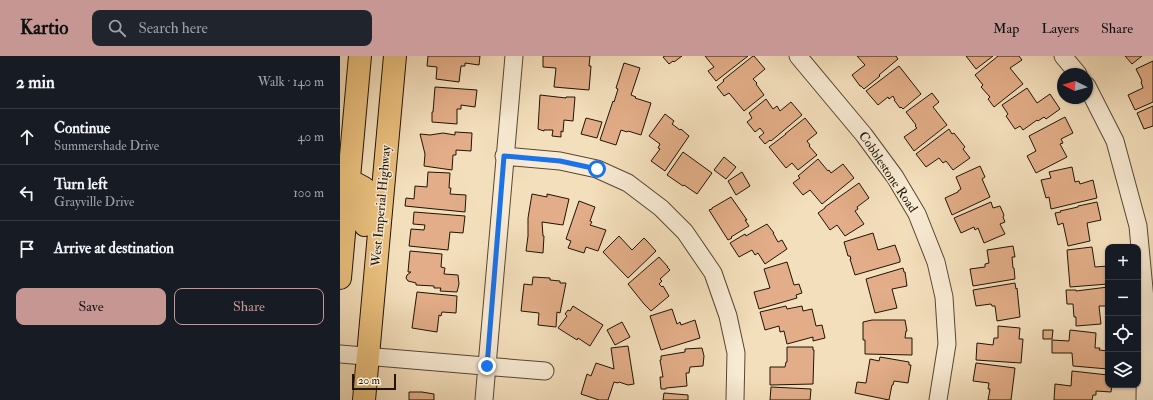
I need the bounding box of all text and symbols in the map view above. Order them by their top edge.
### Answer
search box [92,10,372,46]
text: Kartio [20,16,68,40]
icon: search [106,17,128,39]
text: Search here [138,19,208,38]
text: Map [993,20,1019,37]
text: Layers [1041,20,1079,37]
text: Share [1101,20,1133,37]
north arrow [1057,68,1093,104]
text: 2 min [16,72,55,93]
text: Walk · 140 m [258,74,324,90]
text: Continue [54,119,110,138]
icon: ahead [16,126,38,148]
text: 40 m [298,129,324,145]
street label: Cobblestone Road [855,129,921,216]
text: Summershade Drive [54,138,159,154]
street label: West Imperial Highway [368,144,395,269]
route start [588,160,606,178]
text: Turn left [54,175,108,194]
icon: left [16,182,38,204]
text: 100 m [293,185,324,201]
text: Grayville Drive [54,194,134,210]
icon: arrive [16,238,38,260]
text: Arrive at destination [54,239,174,258]
map controls [1105,244,1141,388]
button: + [1105,244,1141,280]
button: − [1105,280,1141,316]
button: Save [16,288,166,325]
button: Share [174,288,324,325]
button: locate [1105,316,1141,352]
button: layers [1105,352,1141,388]
route end [478,357,496,375]
scale bar [352,372,396,391]
text: 20 m [358,374,380,387]

